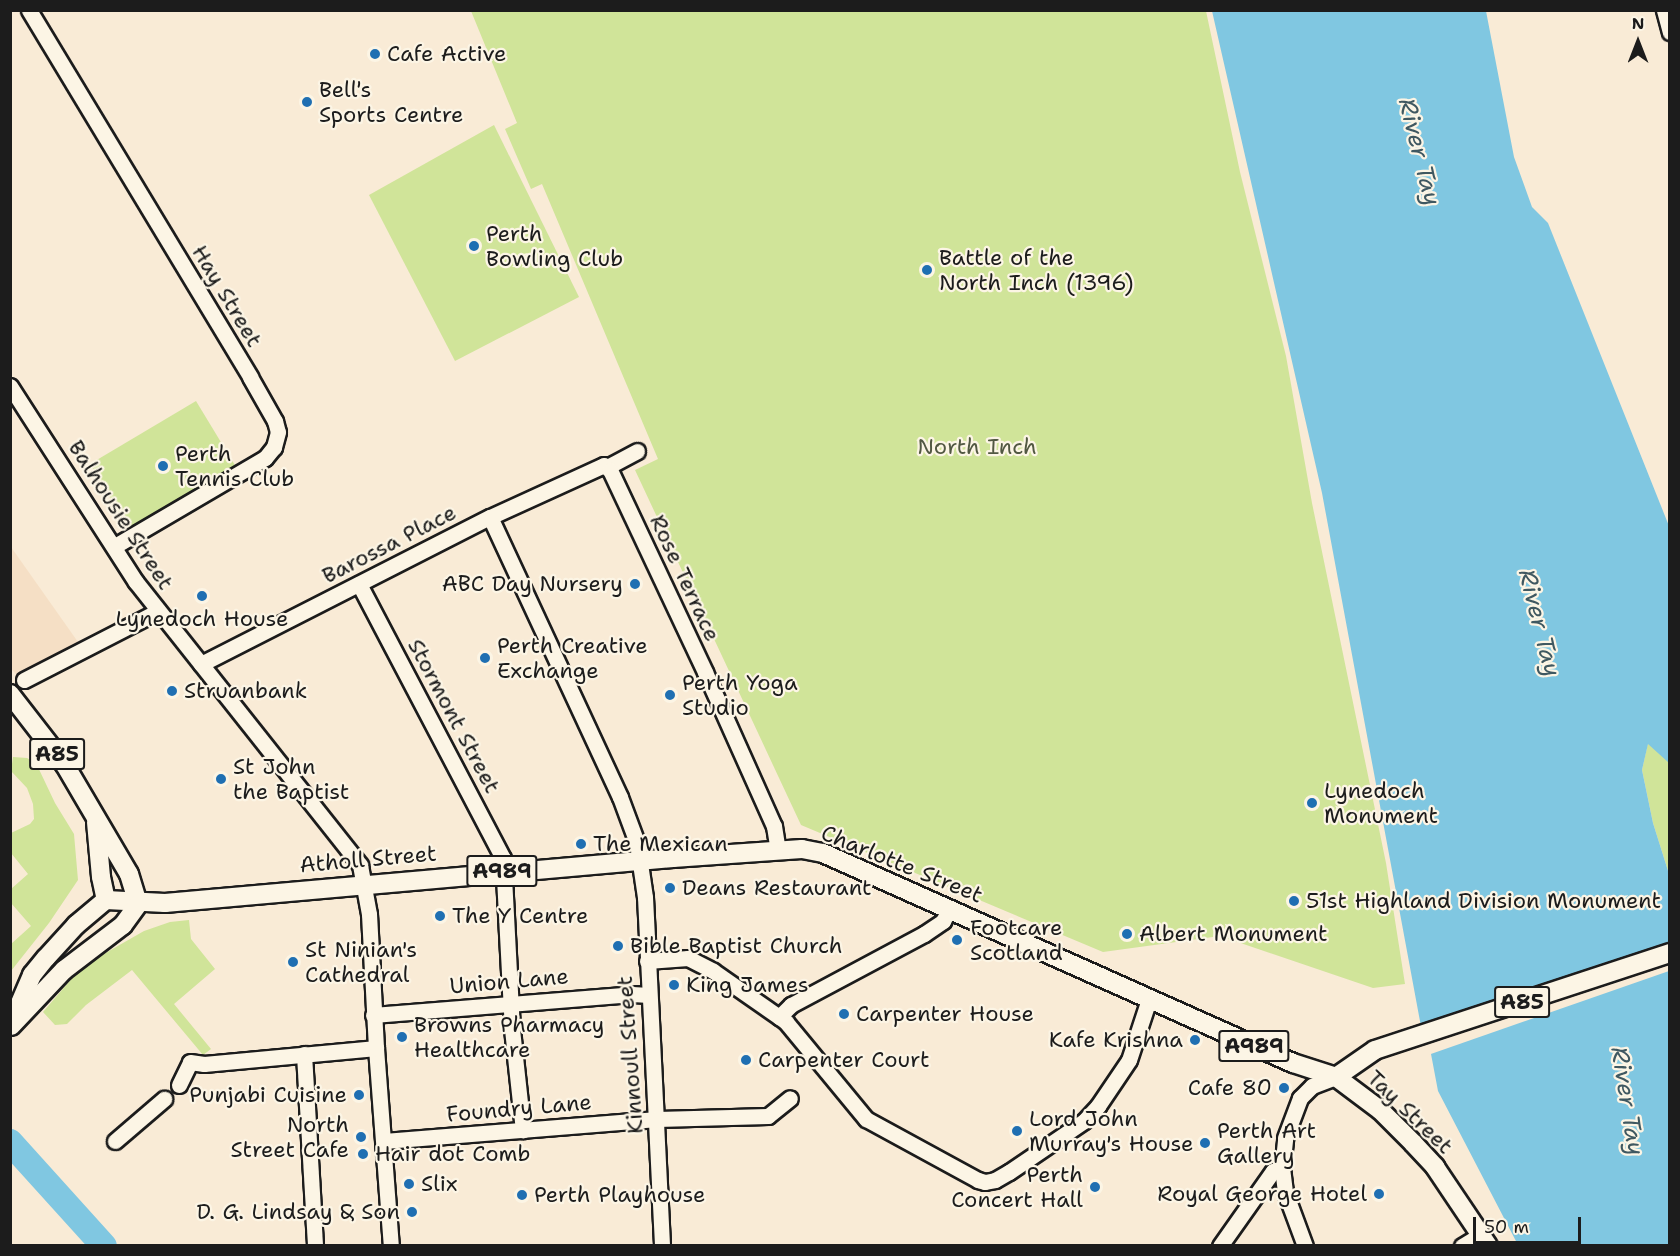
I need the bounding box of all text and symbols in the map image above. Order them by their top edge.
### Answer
north arrow [1608,12,1668,72]
text: N [1632,13,1644,34]
place label: Cafe Active [387,41,506,67]
marker: Cafe Active [368,47,382,61]
place label: Bell's Sports Centre [319,76,463,128]
marker: Bell's Sports Centre [300,95,314,109]
water label: River Tay [1392,95,1446,209]
place label: Perth Bowling Club [486,220,623,272]
marker: Perth Bowling Club [467,239,481,253]
street label: Hay Street [186,240,268,352]
place label: Battle of the North Inch (1396) [939,244,1133,296]
marker: Battle of the North Inch (1396) [920,263,934,277]
park label: North Inch [917,434,1037,460]
street label: Balhousie Street [63,435,179,595]
place label: Perth Tennis Club [175,440,294,492]
marker: Perth Tennis Club [156,459,170,473]
street label: Barossa Place [318,499,460,589]
street label: Rose Terrace [644,511,726,645]
water label: River Tay [1512,566,1566,680]
place label: ABC Day Nursery [442,571,623,597]
marker: ABC Day Nursery [628,577,642,591]
marker: Lynedoch House [195,589,209,603]
place label: Lynedoch House [116,606,288,632]
place label: Perth Creative Exchange [497,632,648,684]
street label: Stormont Street [402,634,506,798]
marker: Perth Creative Exchange [478,651,492,665]
place label: Perth Yoga Studio [682,669,798,720]
place label: Struanbank [184,678,307,704]
marker: Struanbank [165,684,179,698]
marker: Perth Yoga Studio [663,688,677,702]
road number: A85 [28,736,86,772]
place label: St John the Baptist [233,753,349,804]
marker: St John the Baptist [214,772,228,786]
place label: Lynedoch Monument [1324,777,1438,828]
marker: Lynedoch Monument [1305,796,1319,810]
street label: Charlotte Street [817,820,987,908]
place label: The Mexican [593,831,728,857]
marker: The Mexican [574,837,588,851]
street label: Atholl Street [299,840,437,878]
road number: A989 [466,853,538,889]
place label: Deans Restaurant [682,875,872,901]
marker: Deans Restaurant [663,881,677,895]
place label: 51st Highland Division Monument [1306,888,1661,914]
marker: 51st Highland Division Monument [1287,894,1301,908]
place label: The Y Centre [452,903,588,929]
marker: The Y Centre [433,909,447,923]
place label: Footcare Scotland [970,914,1063,966]
place label: Albert Monument [1139,921,1328,947]
marker: Albert Monument [1120,927,1134,941]
marker: Footcare Scotland [948,931,966,949]
place label: Bible Baptist Church [630,933,842,959]
place label: St Ninian's Cathedral [305,936,417,987]
marker: Bible Baptist Church [611,939,625,953]
marker: St Ninian's Cathedral [286,955,300,969]
street label: Union Lane [448,963,570,999]
place label: King James [686,972,809,998]
street label: Kinnoull Street [611,975,649,1135]
marker: King James [667,978,681,992]
road number: A85 [1494,984,1550,1020]
place label: Carpenter House [856,1001,1034,1027]
marker: Carpenter House [837,1007,851,1021]
place label: Browns Pharmacy Healthcare [414,1011,604,1062]
place label: Kafe Krishna [1049,1027,1183,1053]
road number: A989 [1218,1028,1290,1064]
marker: Browns Pharmacy Healthcare [395,1030,409,1044]
marker: Kafe Krishna [1188,1033,1202,1047]
water label: River Tay [1604,1045,1650,1157]
place label: Carpenter Court [758,1047,929,1073]
marker: Carpenter Court [739,1053,753,1067]
street label: Tay Street [1362,1065,1458,1159]
place label: Cafe 80 [1188,1075,1272,1101]
marker: Cafe 80 [1277,1081,1291,1095]
place label: Punjabi Cuisine [189,1082,347,1108]
marker: Punjabi Cuisine [352,1088,366,1102]
street label: Foundry Lane [445,1089,593,1127]
place label: Lord John Murray's House [1029,1105,1194,1156]
place label: North Street Cafe [230,1111,349,1162]
place label: Perth Art Gallery [1217,1117,1316,1168]
marker: Lord John Murray's House [1010,1124,1024,1138]
marker: North Street Cafe [354,1130,368,1144]
marker: Perth Art Gallery [1198,1136,1212,1150]
place label: Hair dot Comb [375,1141,530,1167]
marker: Hair dot Comb [356,1147,370,1161]
place label: Perth Concert Hall [951,1161,1083,1212]
place label: Slix [421,1171,457,1197]
marker: Slix [402,1177,416,1191]
marker: Perth Concert Hall [1088,1180,1102,1194]
place label: Royal George Hotel [1157,1181,1367,1207]
place label: Perth Playhouse [534,1182,706,1208]
marker: Royal George Hotel [1372,1187,1386,1201]
marker: Perth Playhouse [515,1188,529,1202]
place label: D. G. Lindsay & Son [197,1199,400,1225]
marker: D. G. Lindsay & Son [405,1205,419,1219]
scale bar [1476,1205,1584,1243]
text: 50 m [1484,1215,1529,1239]

